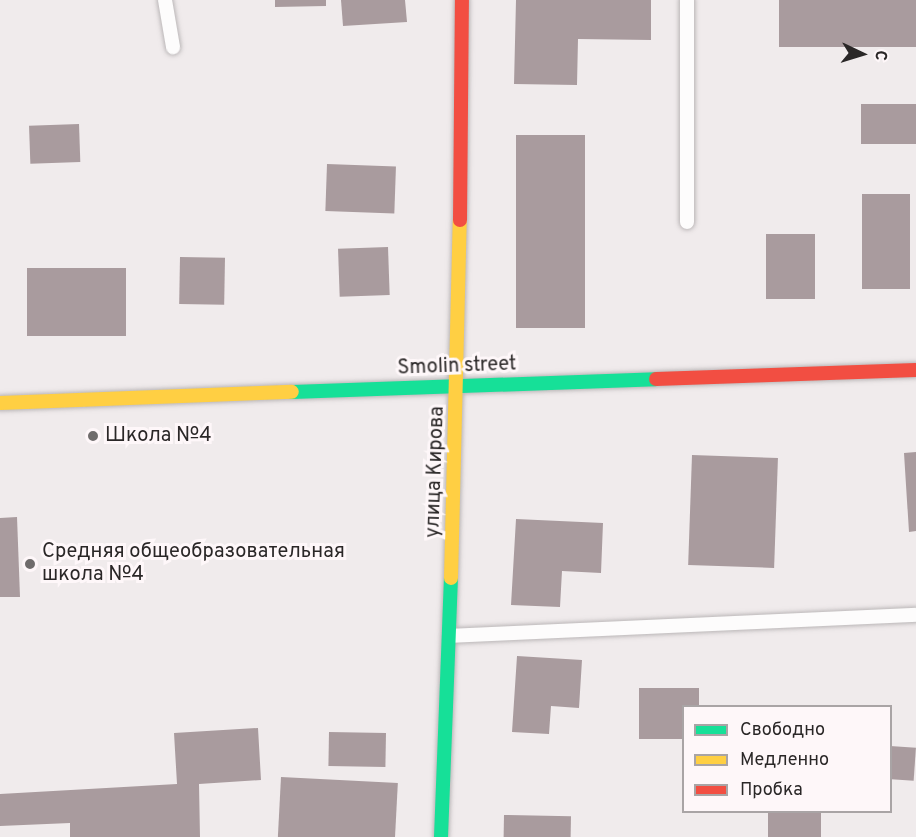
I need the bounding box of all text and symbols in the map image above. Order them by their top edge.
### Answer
north arrow [832,24,892,84]
text: С [870,49,890,61]
street label: Smolin street [397,353,517,381]
street label: улица Кирова [422,406,450,538]
place label: Школа №4 [105,424,212,448]
marker: Школа №4 [86,429,100,443]
place label: Средняя общеобразовательная школа №4 [42,540,345,587]
marker: Средняя общеобразовательная школа №4 [23,557,37,571]
legend [682,705,892,813]
text: Свободно [740,719,825,742]
text: Медленно [740,749,829,772]
text: Пробка [740,779,803,802]

